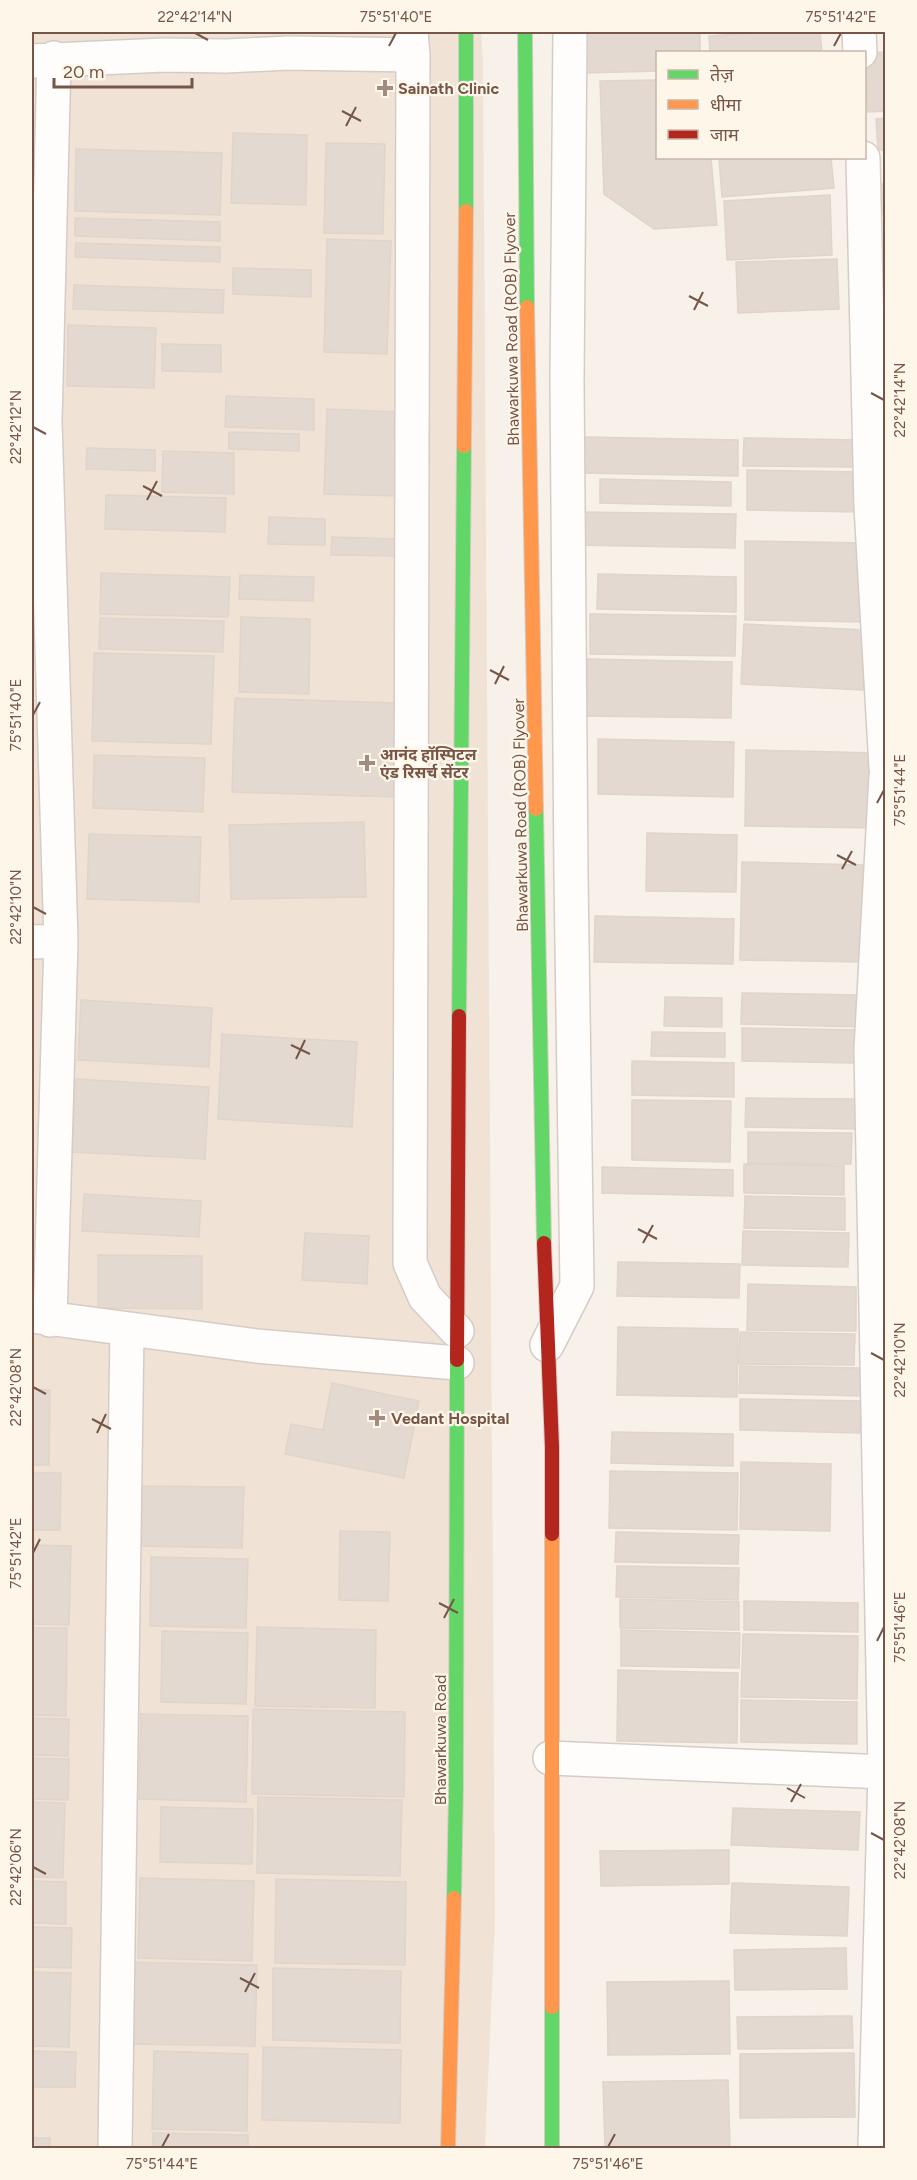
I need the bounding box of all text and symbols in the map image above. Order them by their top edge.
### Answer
text: 22°42'14"N [158,8,232,26]
text: 75°51'40"E [360,8,432,26]
text: 75°51'42"E [805,8,877,26]
scale bar [54,51,192,89]
legend [656,51,866,159]
text: 20 m [63,61,104,83]
text: तेज़ [710,64,734,86]
marker: Sainath Clinic [376,79,394,97]
place label: Sainath Clinic [398,79,499,98]
text: धीमा [710,94,741,116]
text: जाम [710,124,740,146]
street label: Bhawarkuwa Road (ROB) Flyover [500,211,523,446]
text: 22°42'14"N [891,363,909,437]
text: 22°42'12"N [7,390,25,464]
text: 75°51'40"E [7,679,25,751]
street label: Bhawarkuwa Road (ROB) Flyover [509,697,532,932]
place label: आनंद हॉस्पिटल एंड रिसर्च सेंटर [380,745,478,782]
marker: आनंद हॉस्पिटल एंड रिसर्च सेंटर [358,754,376,772]
text: 75°51'44"E [891,754,909,826]
text: 22°42'10"N [7,869,25,945]
text: 22°42'10"N [891,1322,909,1398]
text: 22°42'08"N [7,1348,25,1426]
marker: Vedant Hospital [368,1409,386,1427]
place label: Vedant Hospital [391,1409,510,1428]
text: 75°51'42"E [7,1517,25,1589]
text: 75°51'46"E [891,1591,909,1663]
street label: Bhawarkuwa Road [431,1675,450,1805]
text: 22°42'08"N [891,1801,909,1879]
text: 22°42'06"N [7,1828,25,1906]
text: 75°51'44"E [126,2155,198,2173]
text: 75°51'46"E [572,2155,644,2173]

